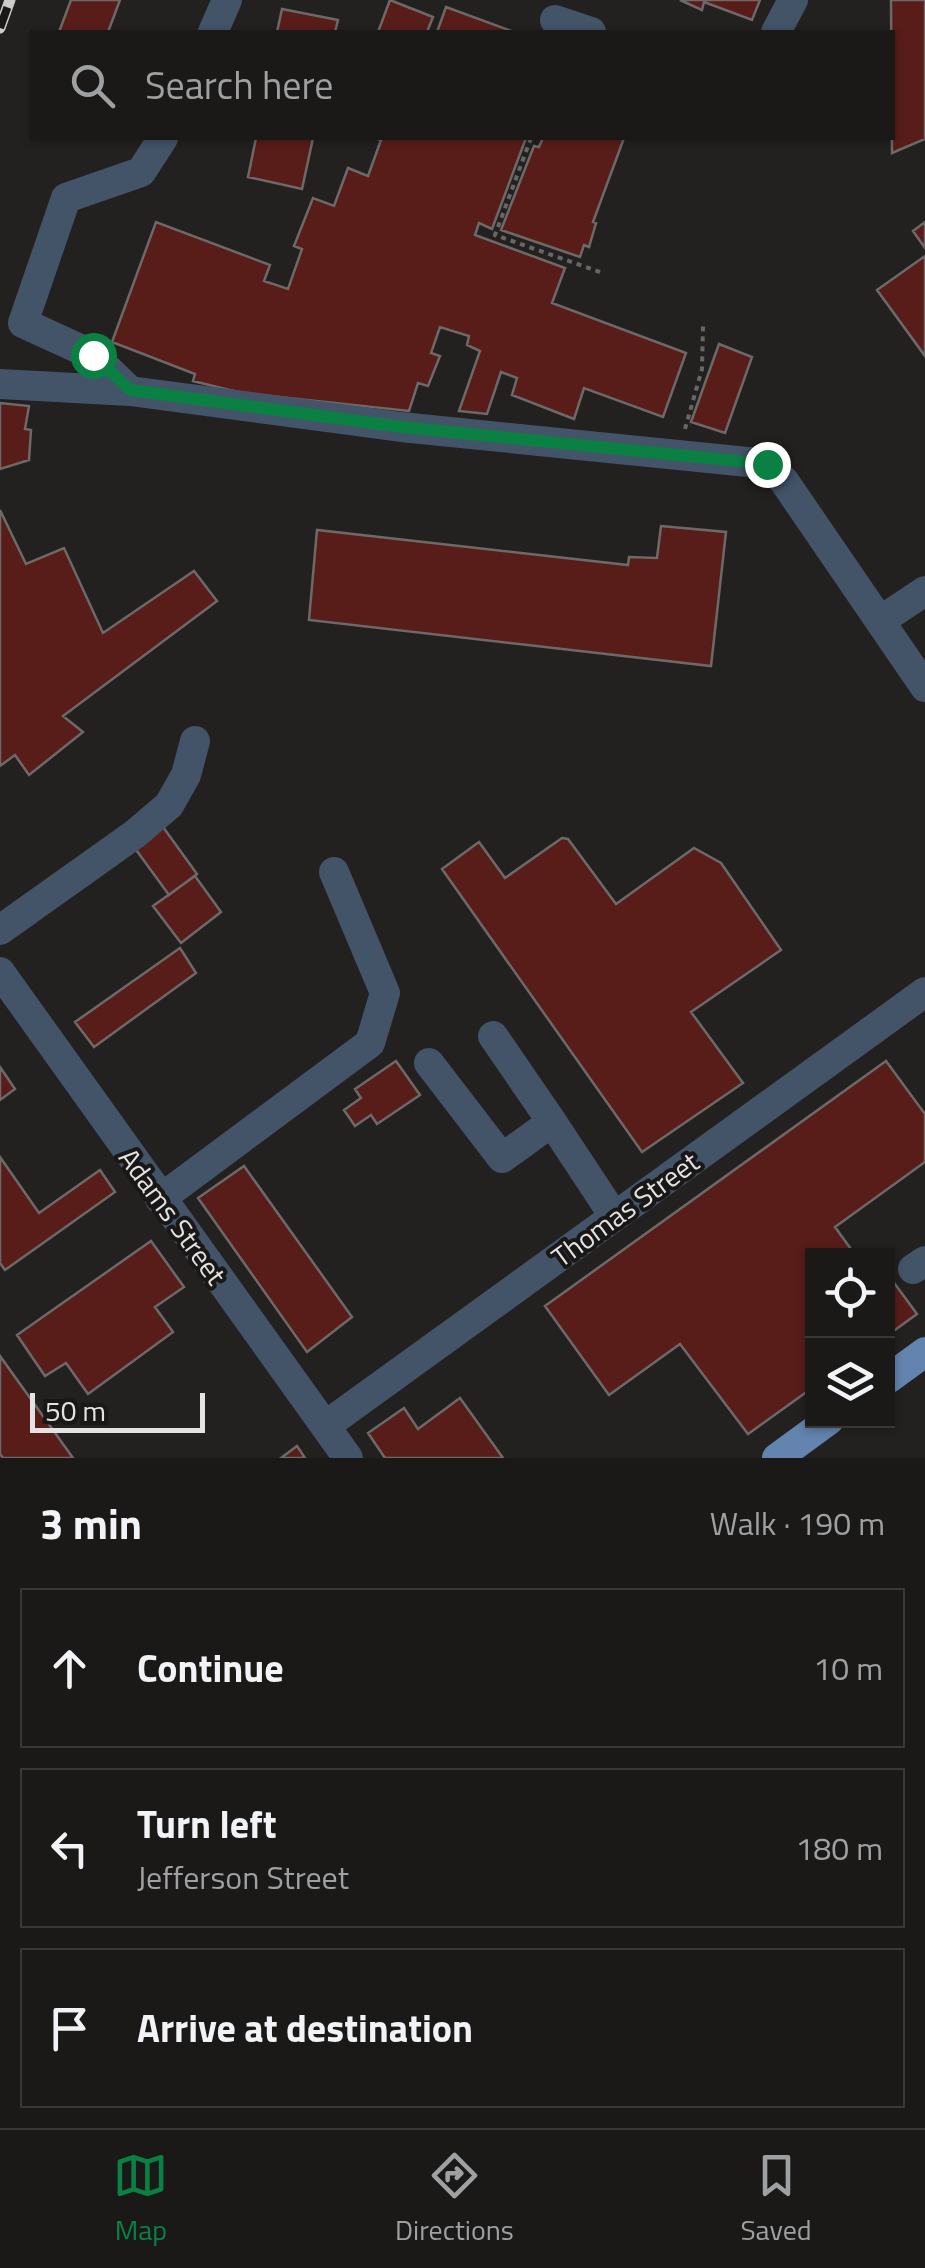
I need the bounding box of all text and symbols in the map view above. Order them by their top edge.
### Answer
search box [30,30,895,140]
text: Search here [145,56,333,114]
icon: search [65,58,120,113]
route start [71,333,117,379]
route end [745,442,791,488]
street label: Adams Street [109,1139,238,1294]
street label: Thomas Street [542,1141,708,1277]
map controls [805,1248,895,1428]
button: locate [805,1248,895,1338]
button: layers [805,1338,895,1428]
scale bar [30,1388,205,1432]
text: 50 m [45,1389,106,1432]
text: 3 min [40,1491,142,1555]
text: Walk · 190 m [710,1499,885,1547]
text: Continue [137,1639,284,1697]
icon: ahead [42,1641,97,1696]
text: 10 m [813,1644,883,1692]
text: Turn left [137,1795,277,1853]
icon: left [42,1821,97,1876]
text: 180 m [795,1824,883,1872]
text: Jefferson Street [137,1853,349,1901]
text: Arrive at destination [137,1999,473,2057]
icon: arrive [42,2001,97,2056]
tab: Map [113,2148,168,2251]
tab: Directions [395,2148,514,2251]
tab: Saved [740,2148,812,2251]

